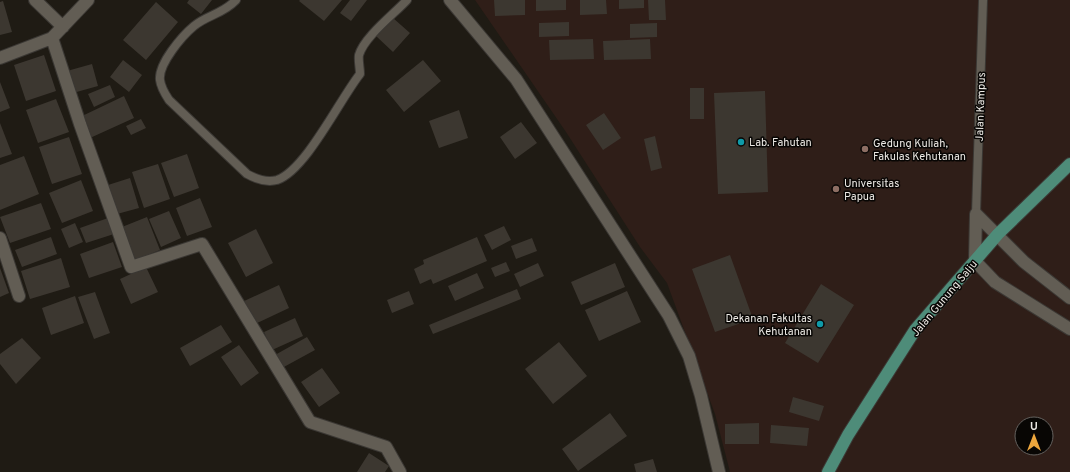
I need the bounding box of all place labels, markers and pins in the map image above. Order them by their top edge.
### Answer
place label: Lab. Fahutan [749,136,812,150]
marker: Lab. Fahutan [736,137,746,147]
place label: Gedung Kuliah, Fakulas Kehutanan [873,137,966,164]
marker: Gedung Kuliah, Fakulas Kehutanan [860,144,870,154]
place label: Universitas Papua [844,177,899,204]
marker: Universitas Papua [831,184,841,194]
place label: Dekanan Fakultas Kehutanan [725,312,812,339]
marker: Dekanan Fakultas Kehutanan [815,319,825,329]

